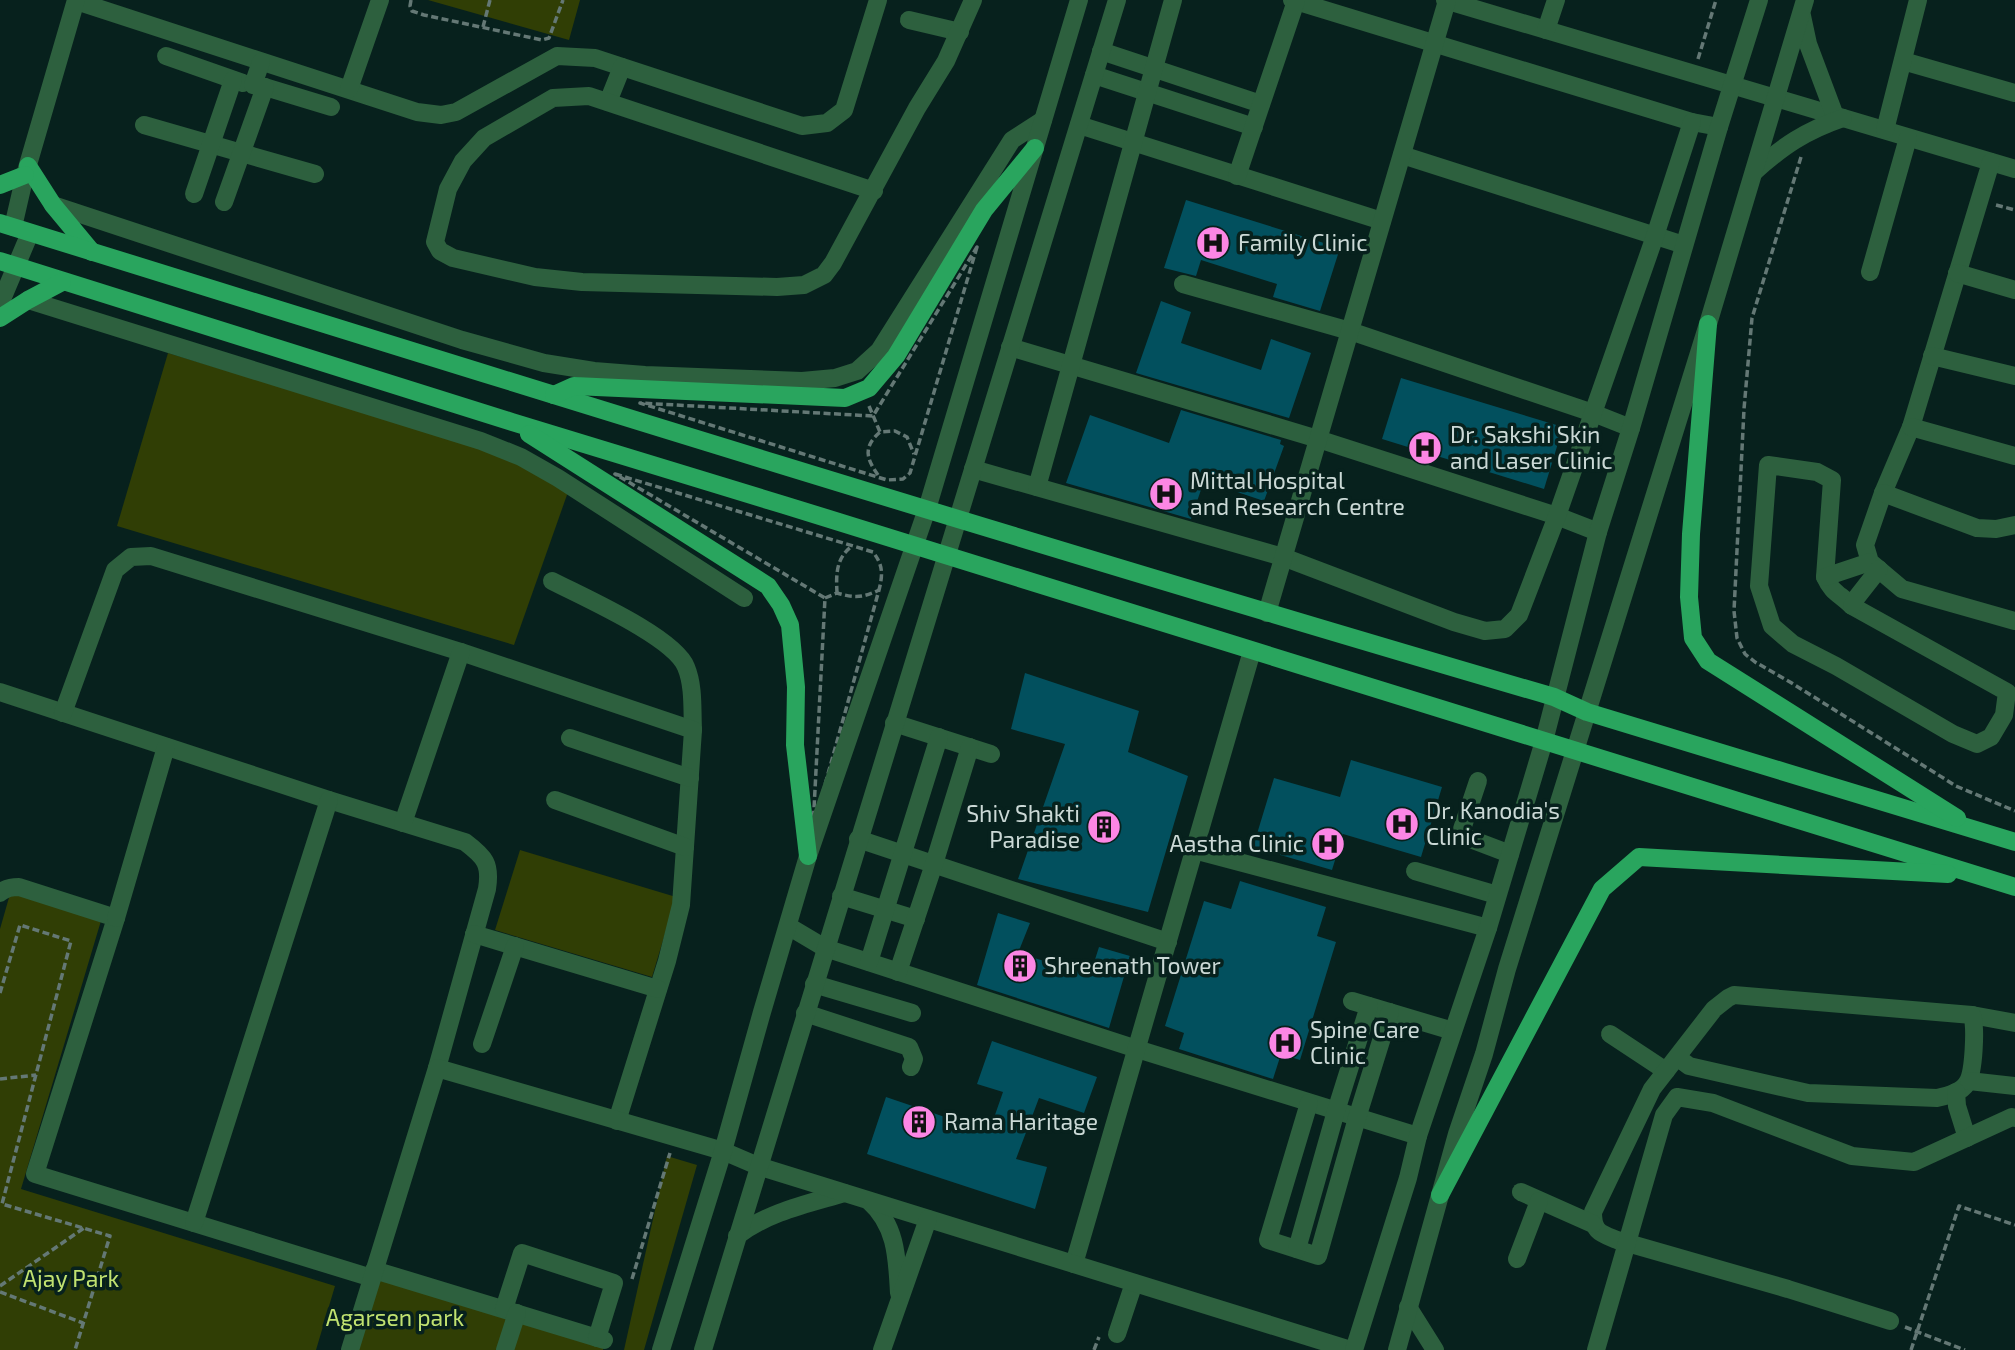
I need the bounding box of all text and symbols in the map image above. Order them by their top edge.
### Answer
hospital icon: Family Clinic [1194,224,1232,262]
place label: Family Clinic [1238,228,1367,256]
place label: Dr. Sakshi Skin and Laser Clinic [1450,420,1613,474]
hospital icon: Dr. Sakshi Skin and Laser Clinic [1406,429,1444,467]
place label: Mittal Hospital and Research Centre [1190,466,1405,520]
hospital icon: Mittal Hospital and Research Centre [1147,475,1185,513]
place label: Dr. Kanodia's Clinic [1426,796,1560,850]
place label: Shiv Shakti Paradise [966,799,1080,853]
hospital icon: Dr. Kanodia's Clinic [1383,805,1421,843]
building icon: Shiv Shakti Paradise [1085,808,1123,846]
hospital icon: Aastha Clinic [1309,825,1347,863]
place label: Aastha Clinic [1170,829,1304,857]
building icon: Shreenath Tower [1001,947,1039,985]
place label: Shreenath Tower [1044,951,1221,979]
place label: Spine Care Clinic [1310,1015,1420,1069]
hospital icon: Spine Care Clinic [1266,1024,1304,1062]
building icon: Rama Haritage [900,1103,938,1141]
place label: Rama Haritage [944,1107,1098,1135]
park label: Ajay Park [23,1264,120,1292]
park label: Agarsen park [326,1303,464,1331]

